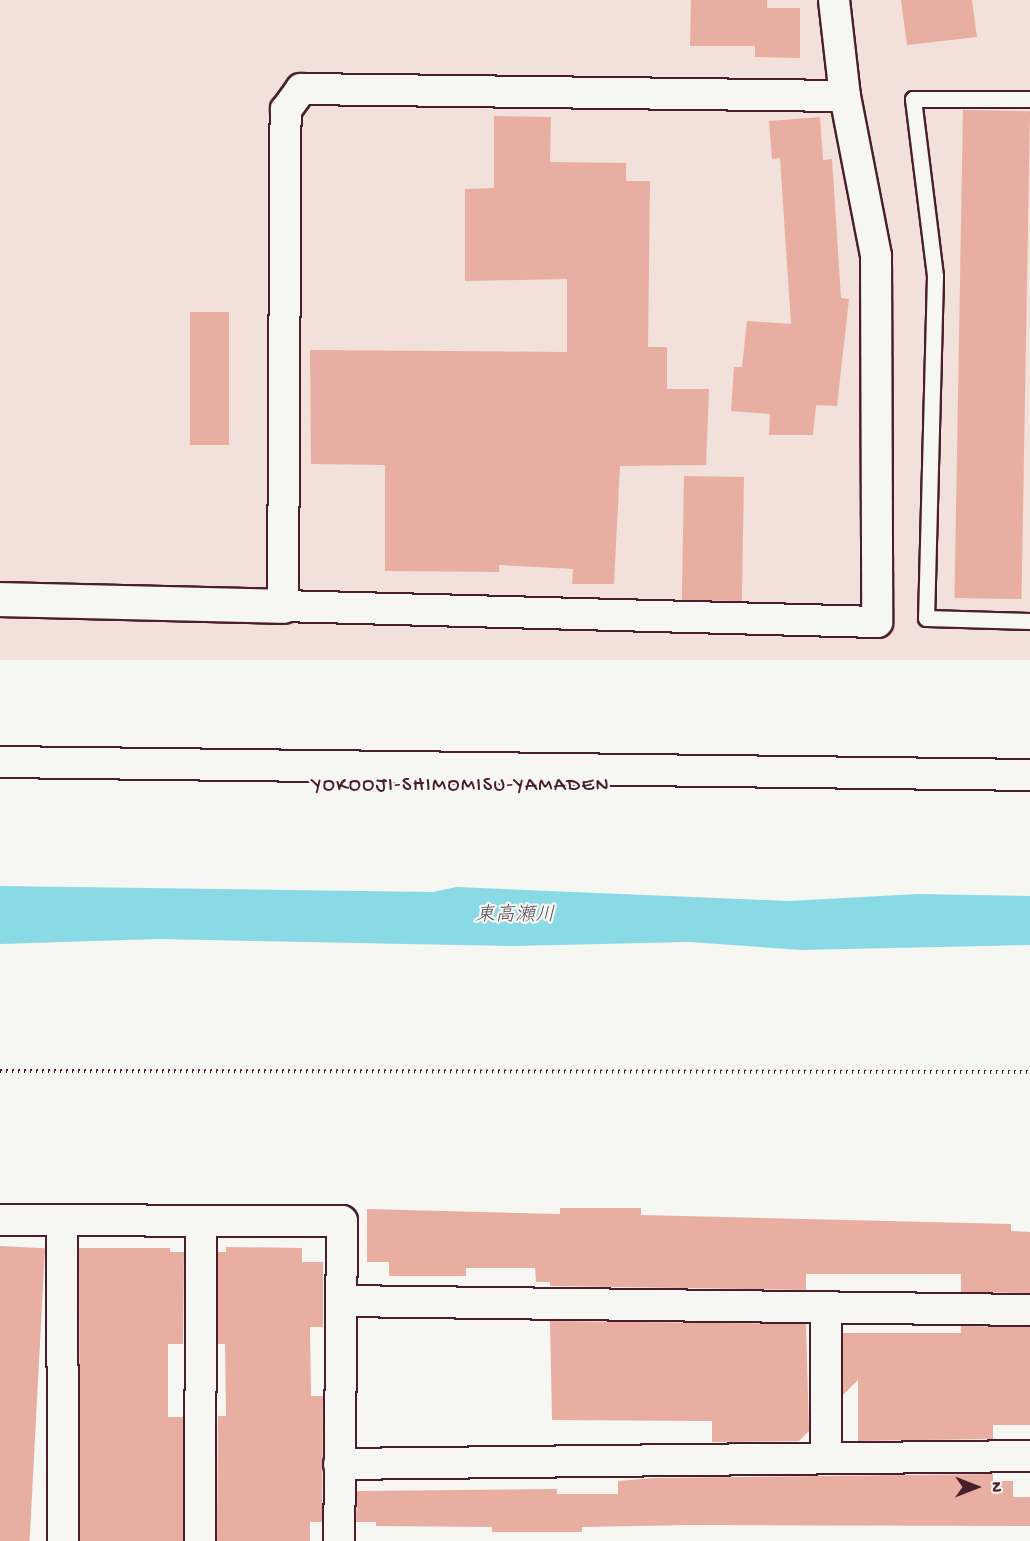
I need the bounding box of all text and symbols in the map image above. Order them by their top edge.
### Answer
district label: YOKOOJI-SHIMOMISU-YAMADEN [312,774,610,798]
water label: 東高瀬川 [475,904,555,928]
north arrow [946,1457,1006,1517]
text: N [985,1482,1004,1492]

